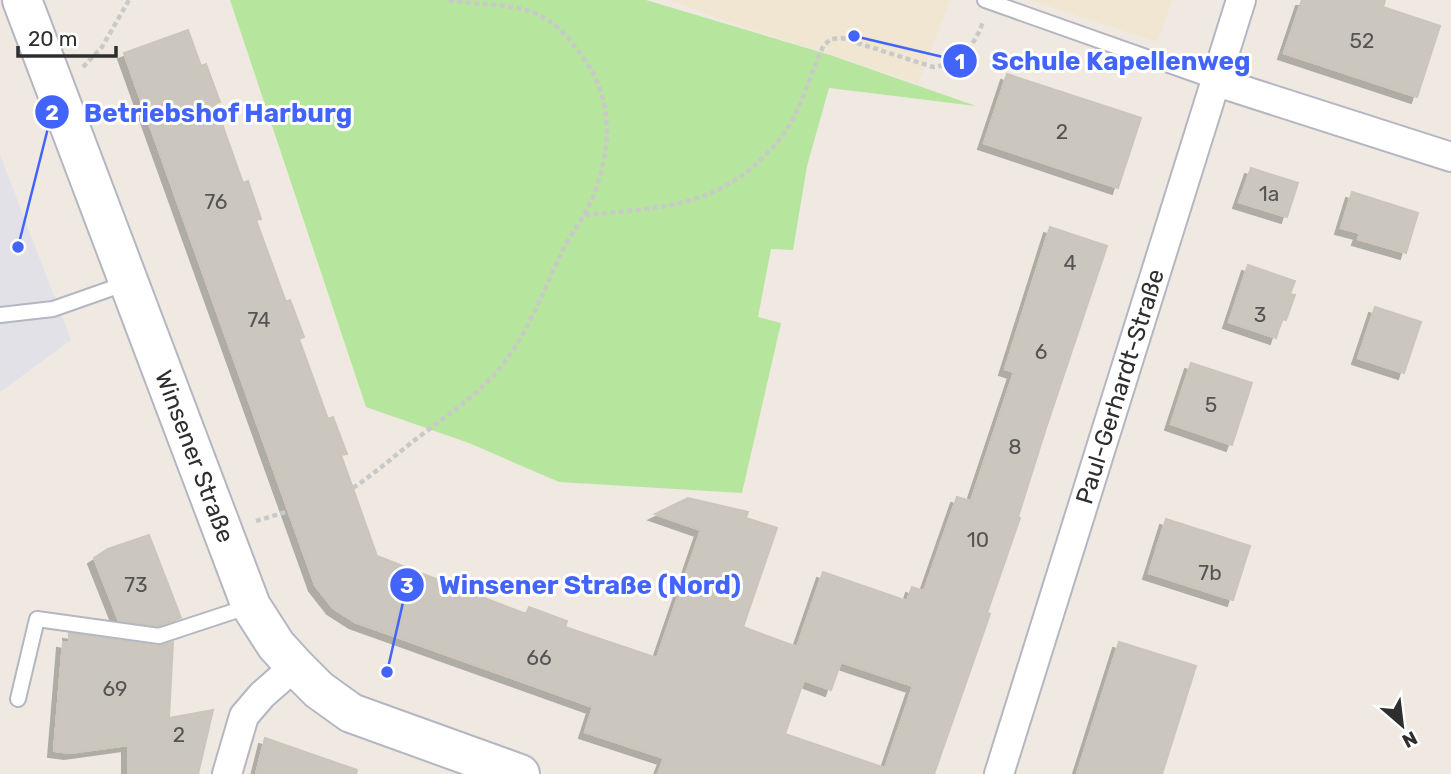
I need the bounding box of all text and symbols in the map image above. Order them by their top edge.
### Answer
scale bar [18,14,116,58]
text: 20 m [28,26,77,51]
house number: 52 [1350,28,1374,53]
callout: Schule Kapellenweg [942,38,1264,85]
text: Schule Kapellenweg [992,46,1250,77]
text: 1 [955,49,965,74]
callout: Betriebshof Harburg [35,89,367,136]
text: Betriebshof Harburg [84,98,352,129]
text: 2 [45,100,59,125]
house number: 2 [1056,119,1068,144]
house number: 1a [1259,181,1279,206]
house number: 76 [205,189,227,214]
house number: 4 [1063,250,1077,275]
street label: Paul-Gerhardt-Straße [1070,265,1170,508]
house number: 3 [1254,302,1266,327]
house number: 74 [247,307,271,332]
house number: 6 [1035,339,1047,364]
street label: Winsener Straße [149,366,240,547]
house number: 5 [1205,392,1217,417]
house number: 8 [1008,434,1022,459]
house number: 10 [967,527,989,552]
house number: 7b [1198,560,1222,585]
callout: Winsener Straße (Nord) [390,562,755,609]
text: Winsener Straße (Nord) [439,570,741,601]
house number: 73 [124,572,148,597]
text: 3 [400,573,414,598]
house number: 66 [526,645,552,670]
house number: 69 [102,676,128,701]
north arrow [1367,690,1437,760]
house number: 2 [173,722,185,747]
text: N [1398,726,1421,753]

